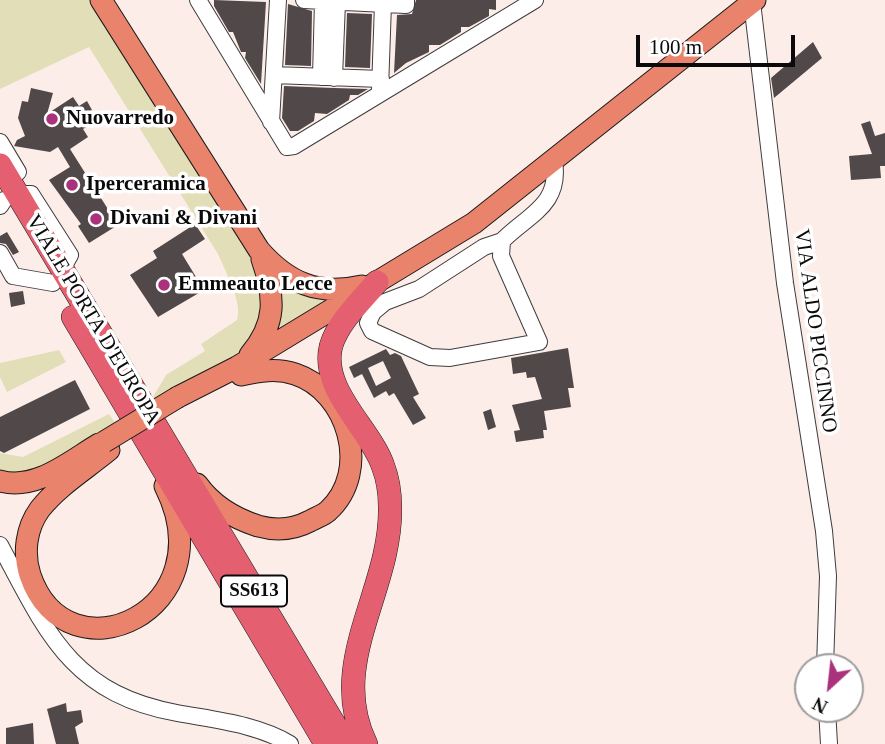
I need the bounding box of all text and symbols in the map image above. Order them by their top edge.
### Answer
scale bar [640,21,799,65]
text: 100 m [649,35,702,59]
place label: Nuovarredo [66,106,174,132]
marker: Nuovarredo [44,111,60,127]
place label: Iperceramica [86,172,206,198]
marker: Iperceramica [64,177,80,193]
place label: Divani & Divani [110,206,257,232]
street label: VIALE PORTA D'EUROPA [20,210,166,430]
marker: Divani & Divani [88,211,104,227]
street label: VIA ALDO PICCINNO [788,228,842,434]
place label: Emmeauto Lecce [178,272,333,298]
marker: Emmeauto Lecce [156,277,172,293]
road number: SS613 [221,576,287,606]
north arrow [794,653,864,723]
text: N [809,693,831,718]

